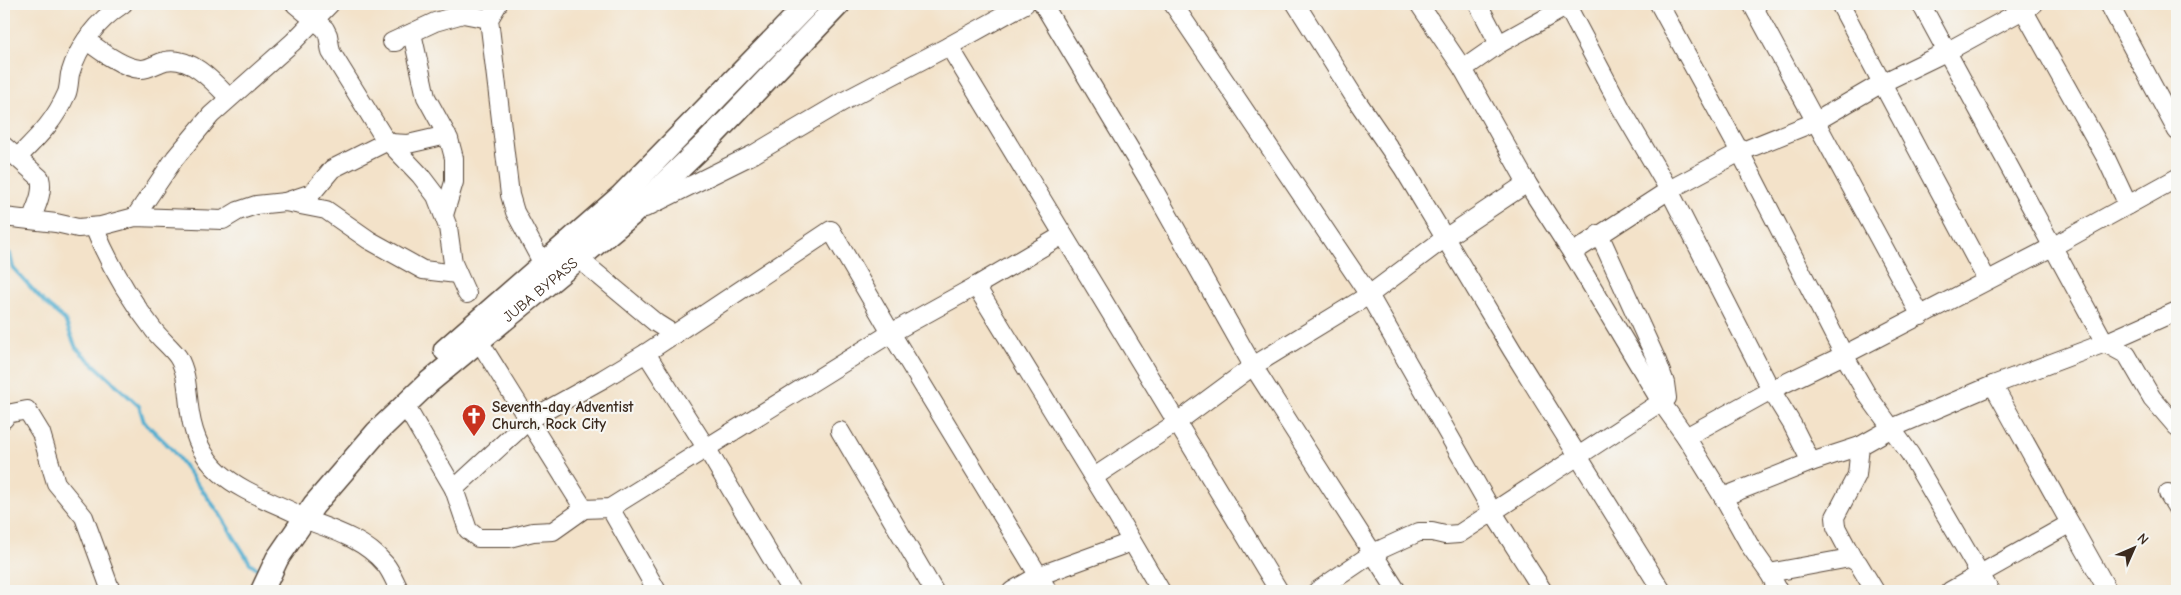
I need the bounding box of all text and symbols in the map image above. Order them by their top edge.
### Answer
street label: JUBA BYPASS [499,254,581,326]
place label: Seventh-day Adventist Church, Rock City [492,398,635,433]
church icon: Seventh-day Adventist Church, Rock City [461,403,487,437]
north arrow [2108,522,2158,572]
text: N [2134,530,2152,548]

